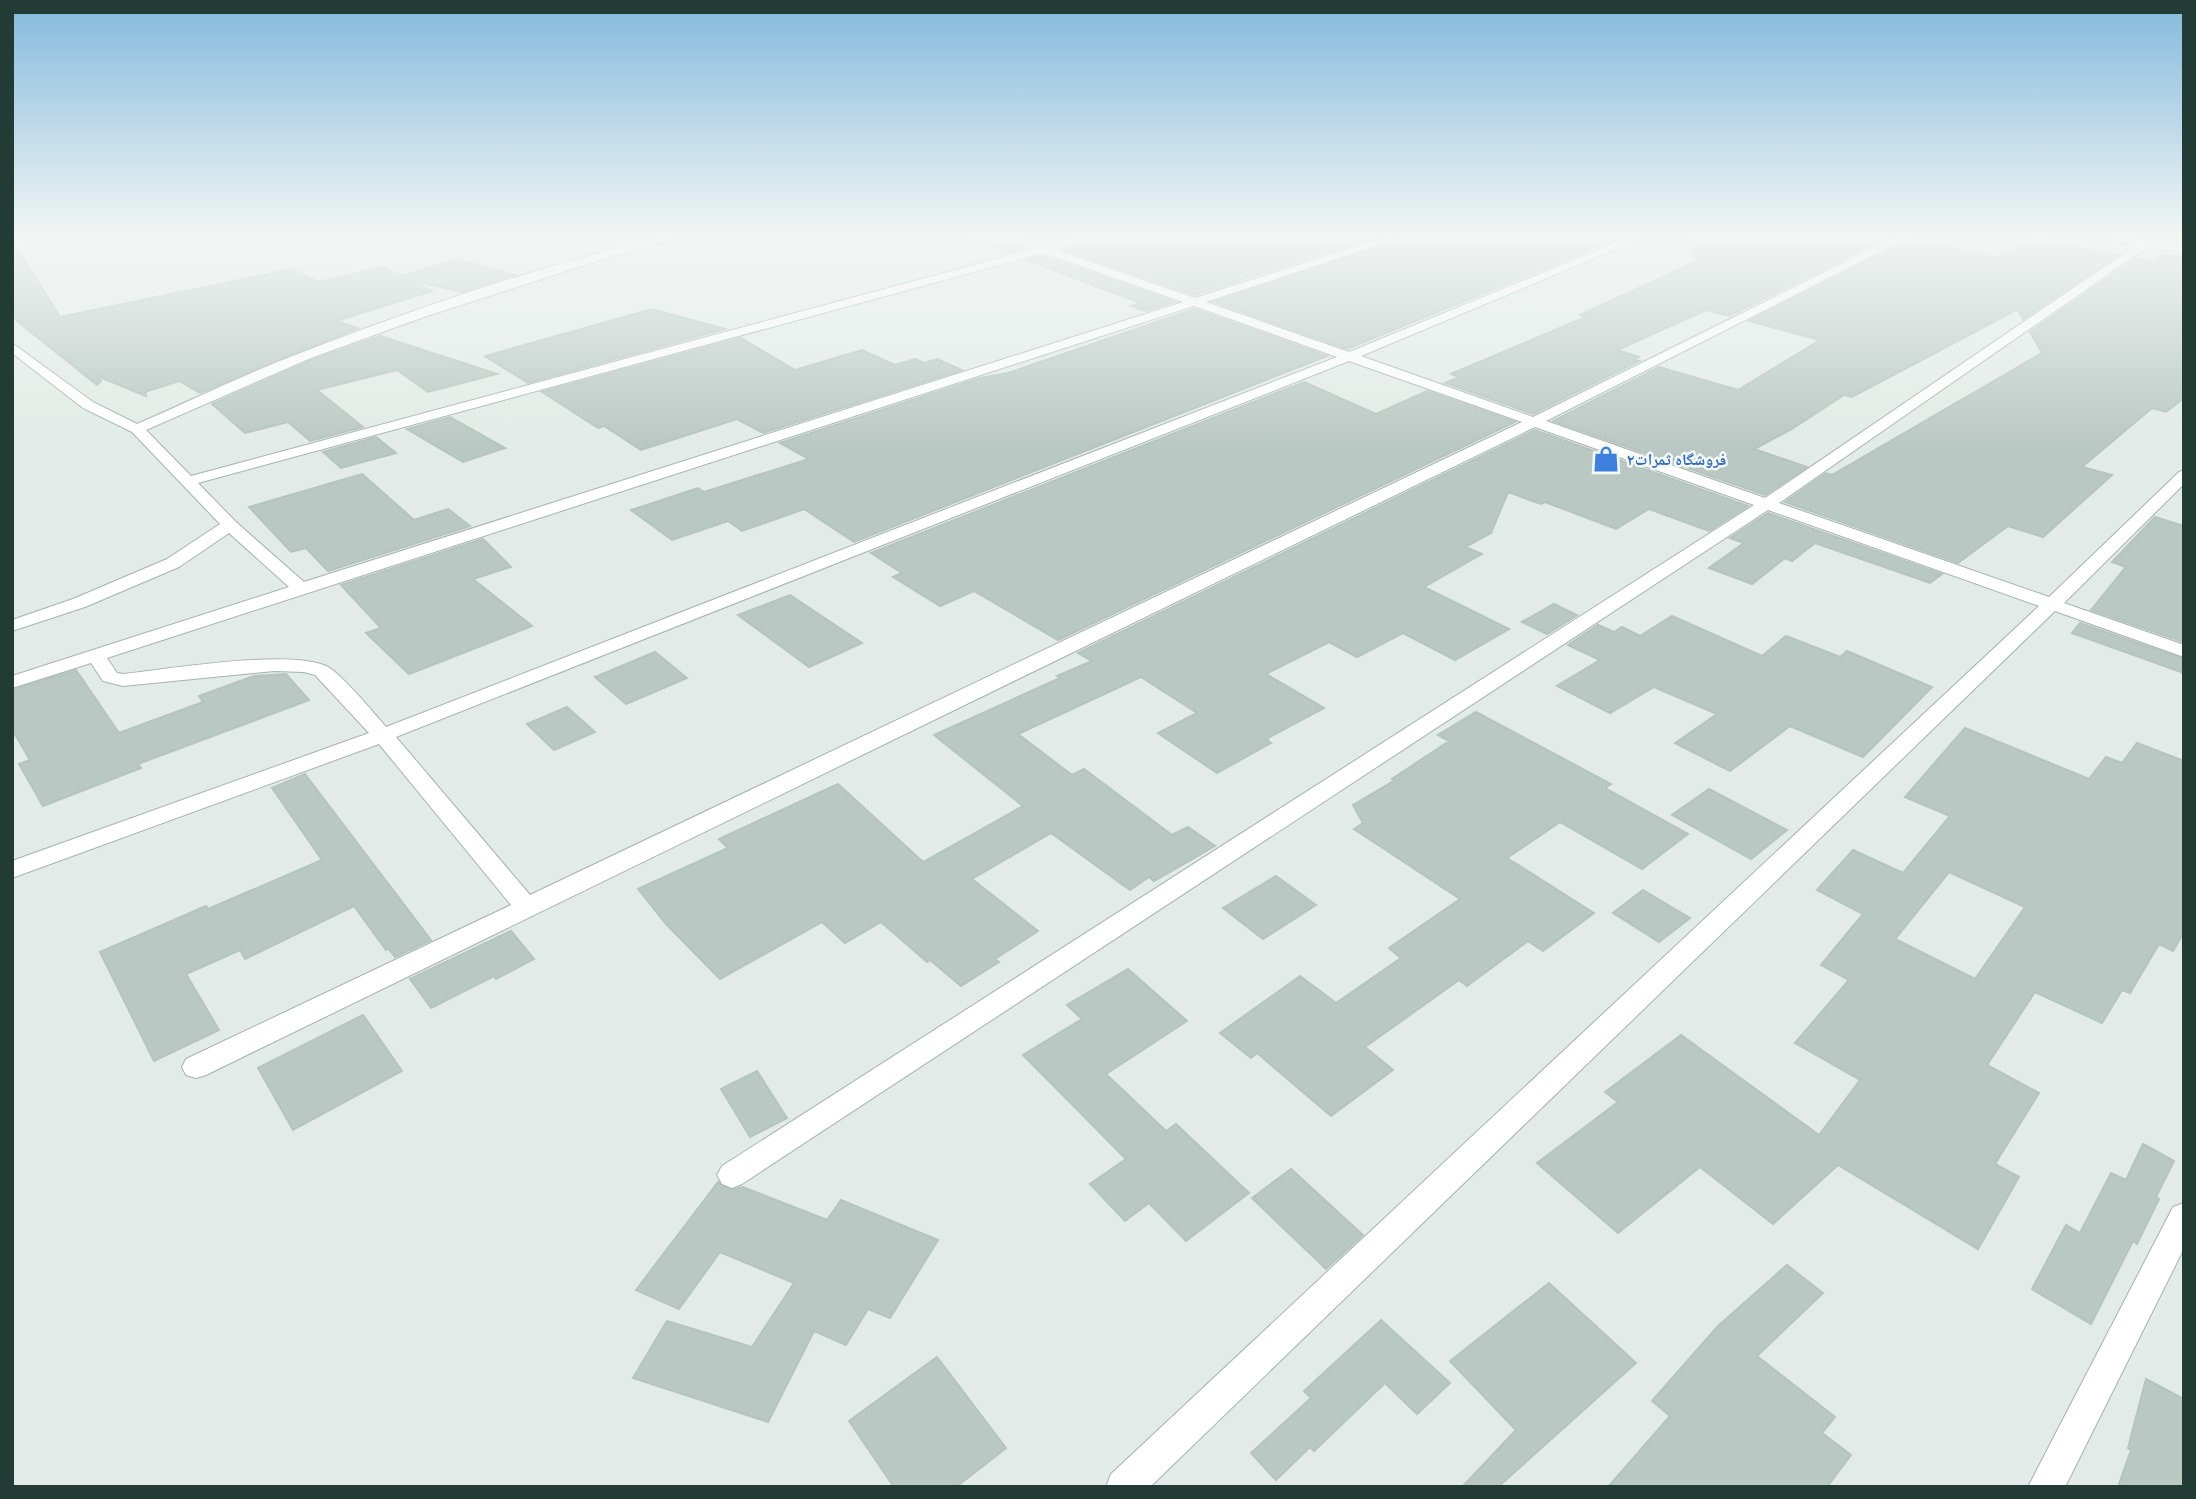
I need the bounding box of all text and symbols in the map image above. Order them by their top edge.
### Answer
shop icon: فروشگاه ثمرات٢ [1591,444,1621,474]
place label: فروشگاه ثمرات٢ [1627,450,1727,469]

